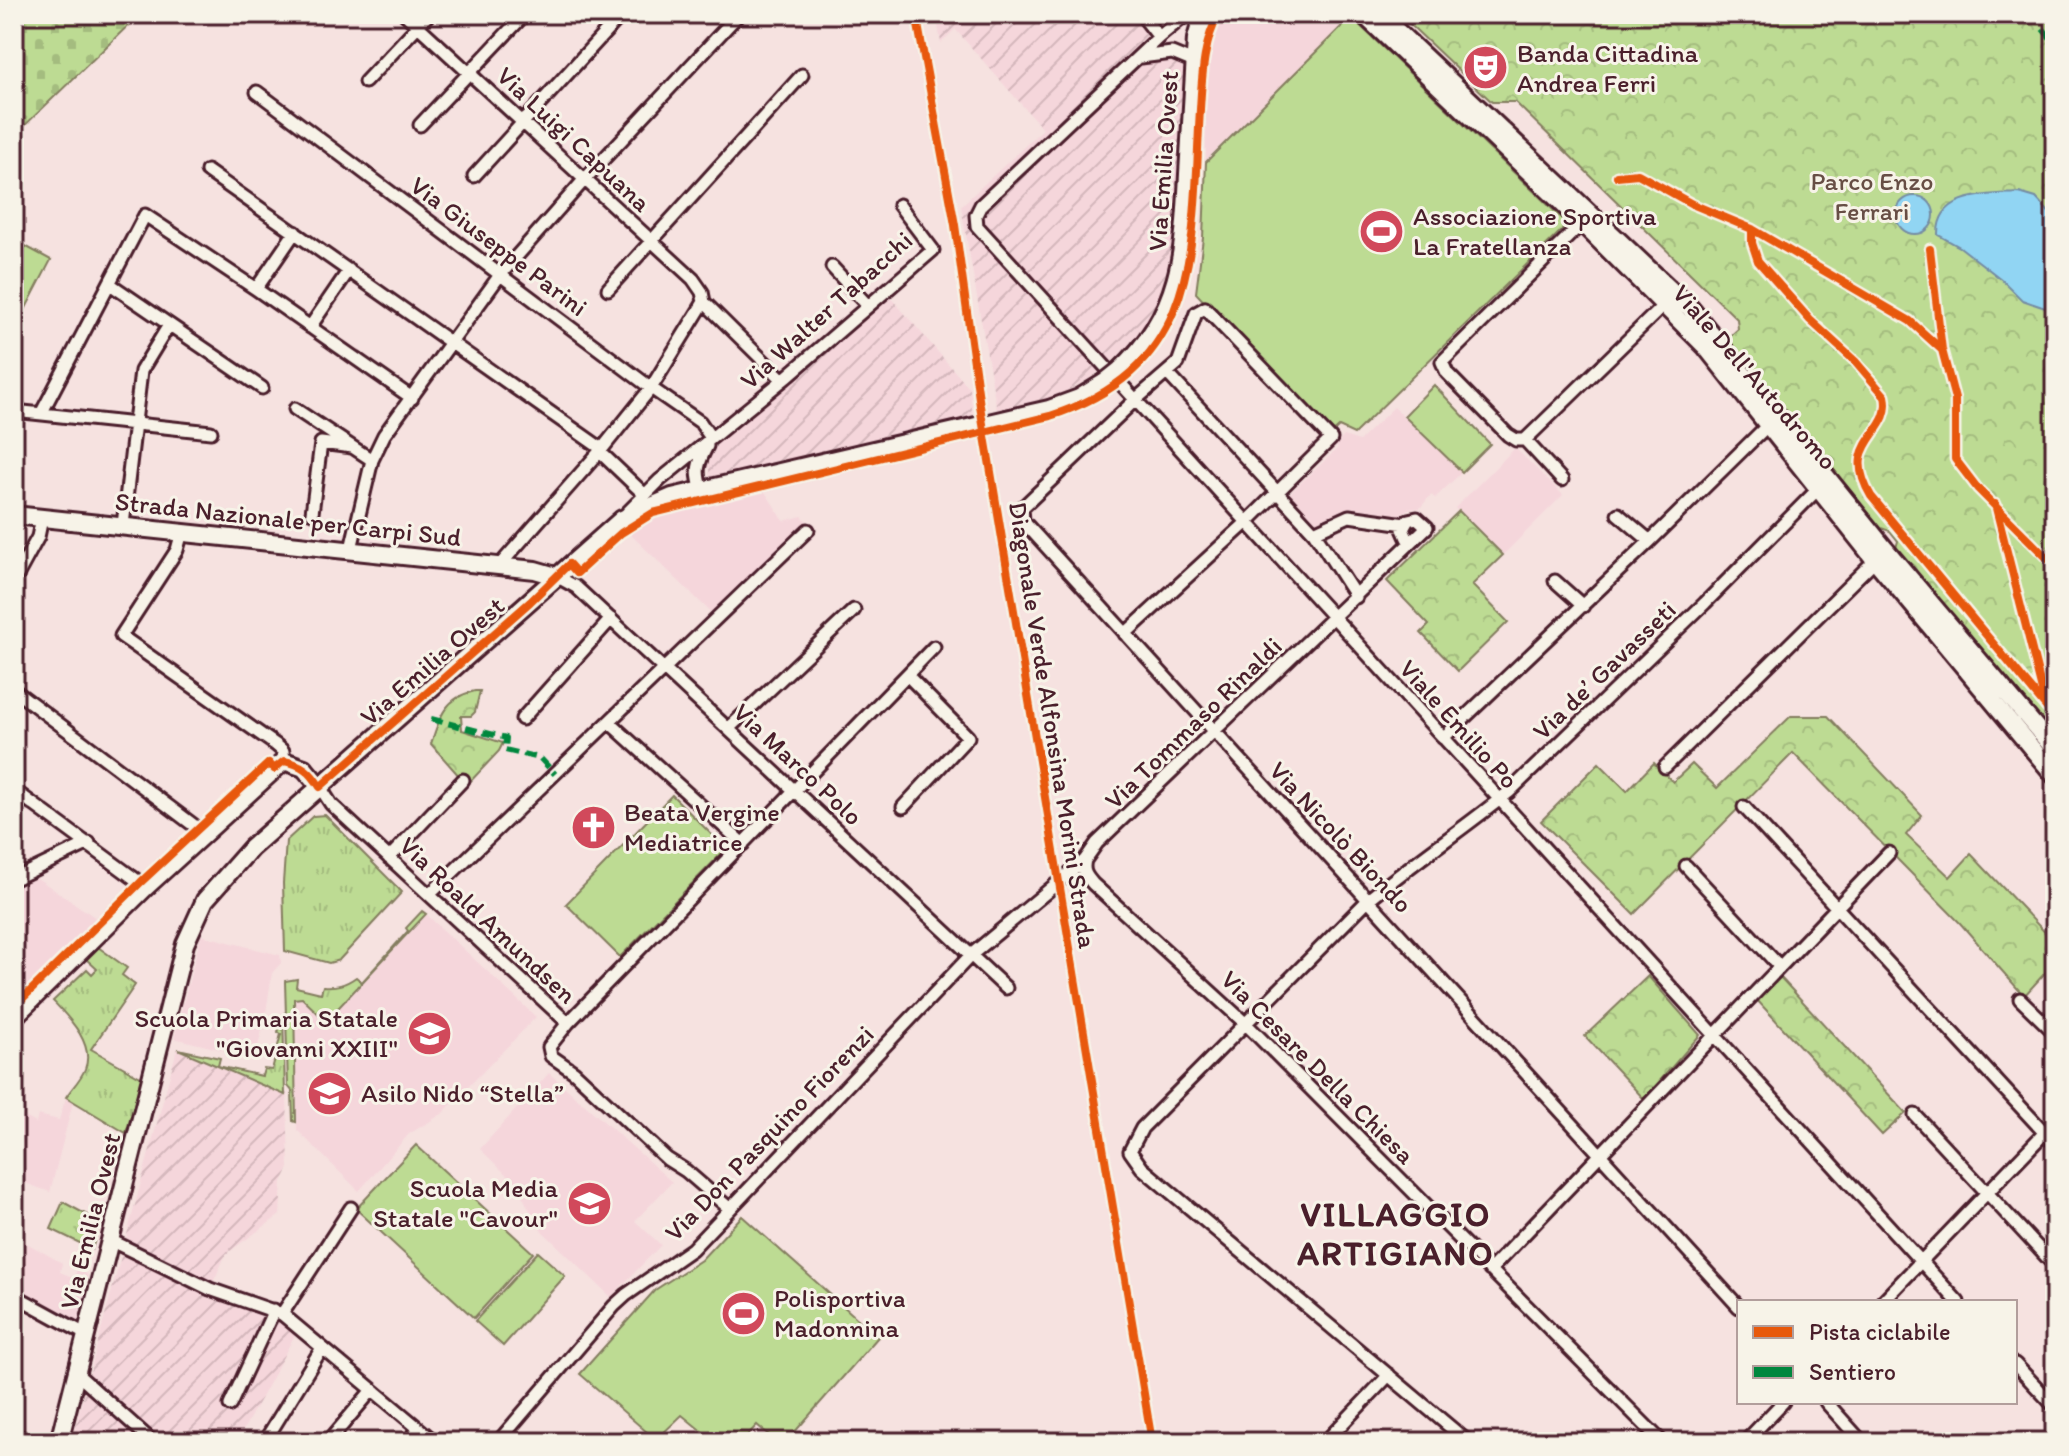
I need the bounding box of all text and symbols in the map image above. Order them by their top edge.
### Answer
place label: Banda Cittadina Andrea Ferri [1517,37,1699,99]
theatre icon: Banda Cittadina Andrea Ferri [1462,44,1510,92]
street label: Via Luigi Capuana [490,59,658,219]
street label: Via Emilia Ovest [1141,69,1185,252]
park label: Parco Enzo Ferrari [1810,165,1934,227]
street label: Via Giuseppe Parini [404,169,594,323]
place label: Associazione Sportiva La Fratellanza [1413,200,1657,262]
sports icon: Associazione Sportiva La Fratellanza [1358,207,1406,255]
street label: Via Walter Tabacchi [733,224,919,396]
street label: Viale Dell'Autodromo [1666,278,1844,476]
street label: Strada Nazionale per Carpi Sud [113,485,463,553]
street label: Diagonale Verde Alfonsina Morini Strada [1002,499,1104,951]
street label: Via Emilia Ovest [353,589,511,732]
street label: Via de’ Gavasseti [1526,594,1682,746]
street label: Via Tommaso Rinaldi [1098,630,1288,816]
street label: Viale Emilio Po [1393,653,1525,795]
street label: Via Marco Polo [727,696,869,832]
street label: Via Nicolò Biondo [1263,754,1419,920]
place label: Beata Vergine Mediatrice [624,796,780,858]
church icon: Beata Vergine Mediatrice [569,803,617,851]
street label: Via Roald Amundsen [393,830,584,1011]
street label: Via Cesare Della Chiesa [1214,963,1422,1171]
place label: Scuola Primaria Statale "Giovanni XXIII" [134,1002,398,1064]
school or university icon: Scuola Primaria Statale "Giovanni XXIII" [405,1009,453,1057]
street label: Via Don Pasquino Fiorenzi [658,1018,880,1248]
school or university icon: Asilo Nido “Stella” [306,1069,354,1117]
place label: Asilo Nido “Stella” [361,1077,564,1109]
street label: Via Emilia Ovest [53,1129,127,1313]
place label: Scuola Media Statale "Cavour" [373,1172,558,1234]
school or university icon: Scuola Media Statale "Cavour" [565,1179,613,1227]
district label: VILLAGGIO ARTIGIANO [1297,1194,1495,1274]
place label: Polisportiva Madonnina [774,1282,906,1344]
sports icon: Polisportiva Madonnina [719,1289,767,1337]
legend [1737,1300,2017,1404]
text: Pista ciclabile [1809,1317,1951,1346]
text: Sentiero [1809,1357,1896,1386]

